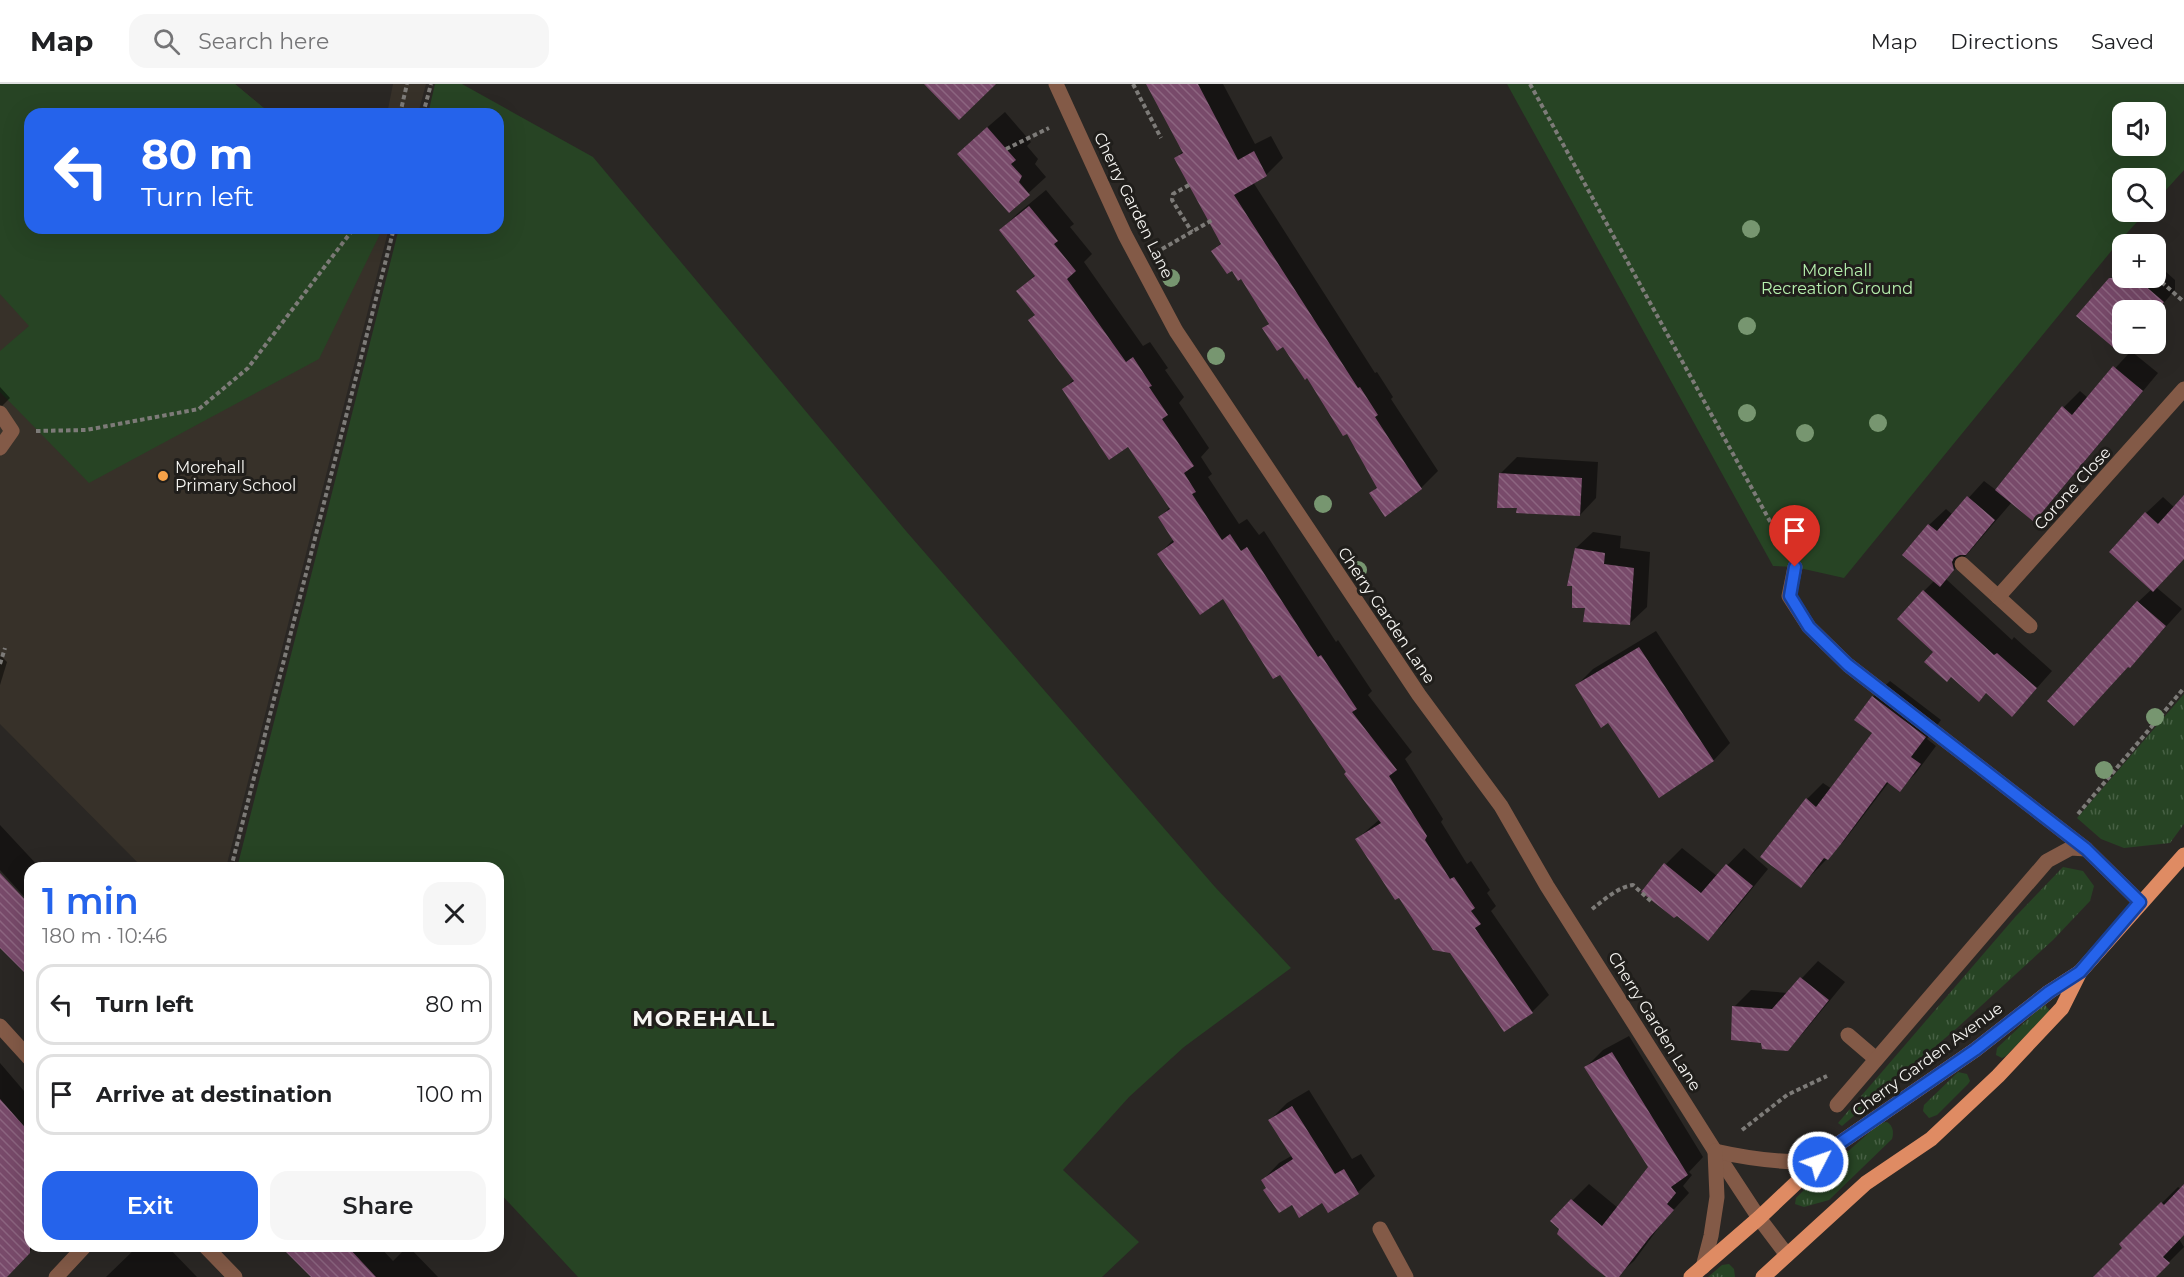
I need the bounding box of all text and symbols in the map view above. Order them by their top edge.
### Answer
search box [129,14,549,68]
text: Map [30,24,93,58]
icon: search [150,25,183,58]
text: Search here [198,28,329,55]
text: Map [1871,29,1917,54]
text: Directions [1950,29,2058,54]
text: Saved [2091,29,2154,54]
map controls [2112,102,2166,354]
button: sound [2112,102,2166,156]
text: 80 m [141,128,253,180]
street label: Cherry Garden Lane [1090,129,1177,281]
icon: left [42,132,120,210]
button: search [2112,168,2166,222]
text: Turn left [141,180,254,213]
button: + [2112,234,2166,288]
park label: Morehall Recreation Ground [1761,261,1913,298]
button: − [2112,300,2166,354]
street label: Corone Close [2030,443,2115,534]
place label: Morehall Primary School [175,458,296,495]
marker: Morehall Primary School [156,469,170,483]
pin [1769,505,1820,567]
icon: arrive [1778,514,1811,547]
street label: Cherry Garden Lane [1334,544,1439,687]
text: 1 min [42,879,139,923]
button: close [423,882,486,945]
text: 180 m · 10:46 [42,924,167,948]
street label: Cherry Garden Lane [1604,948,1705,1094]
icon: left [45,988,78,1021]
text: Turn left [96,991,194,1018]
text: 80 m [425,991,483,1018]
street label: Cherry Garden Avenue [1848,998,2006,1120]
district label: MOREHALL [632,1005,776,1032]
icon: arrive [45,1078,78,1111]
text: Arrive at destination [96,1081,332,1108]
text: 100 m [417,1081,483,1108]
position arrow [1786,1130,1850,1194]
button: Exit [42,1171,258,1240]
button: Share [270,1171,486,1240]

